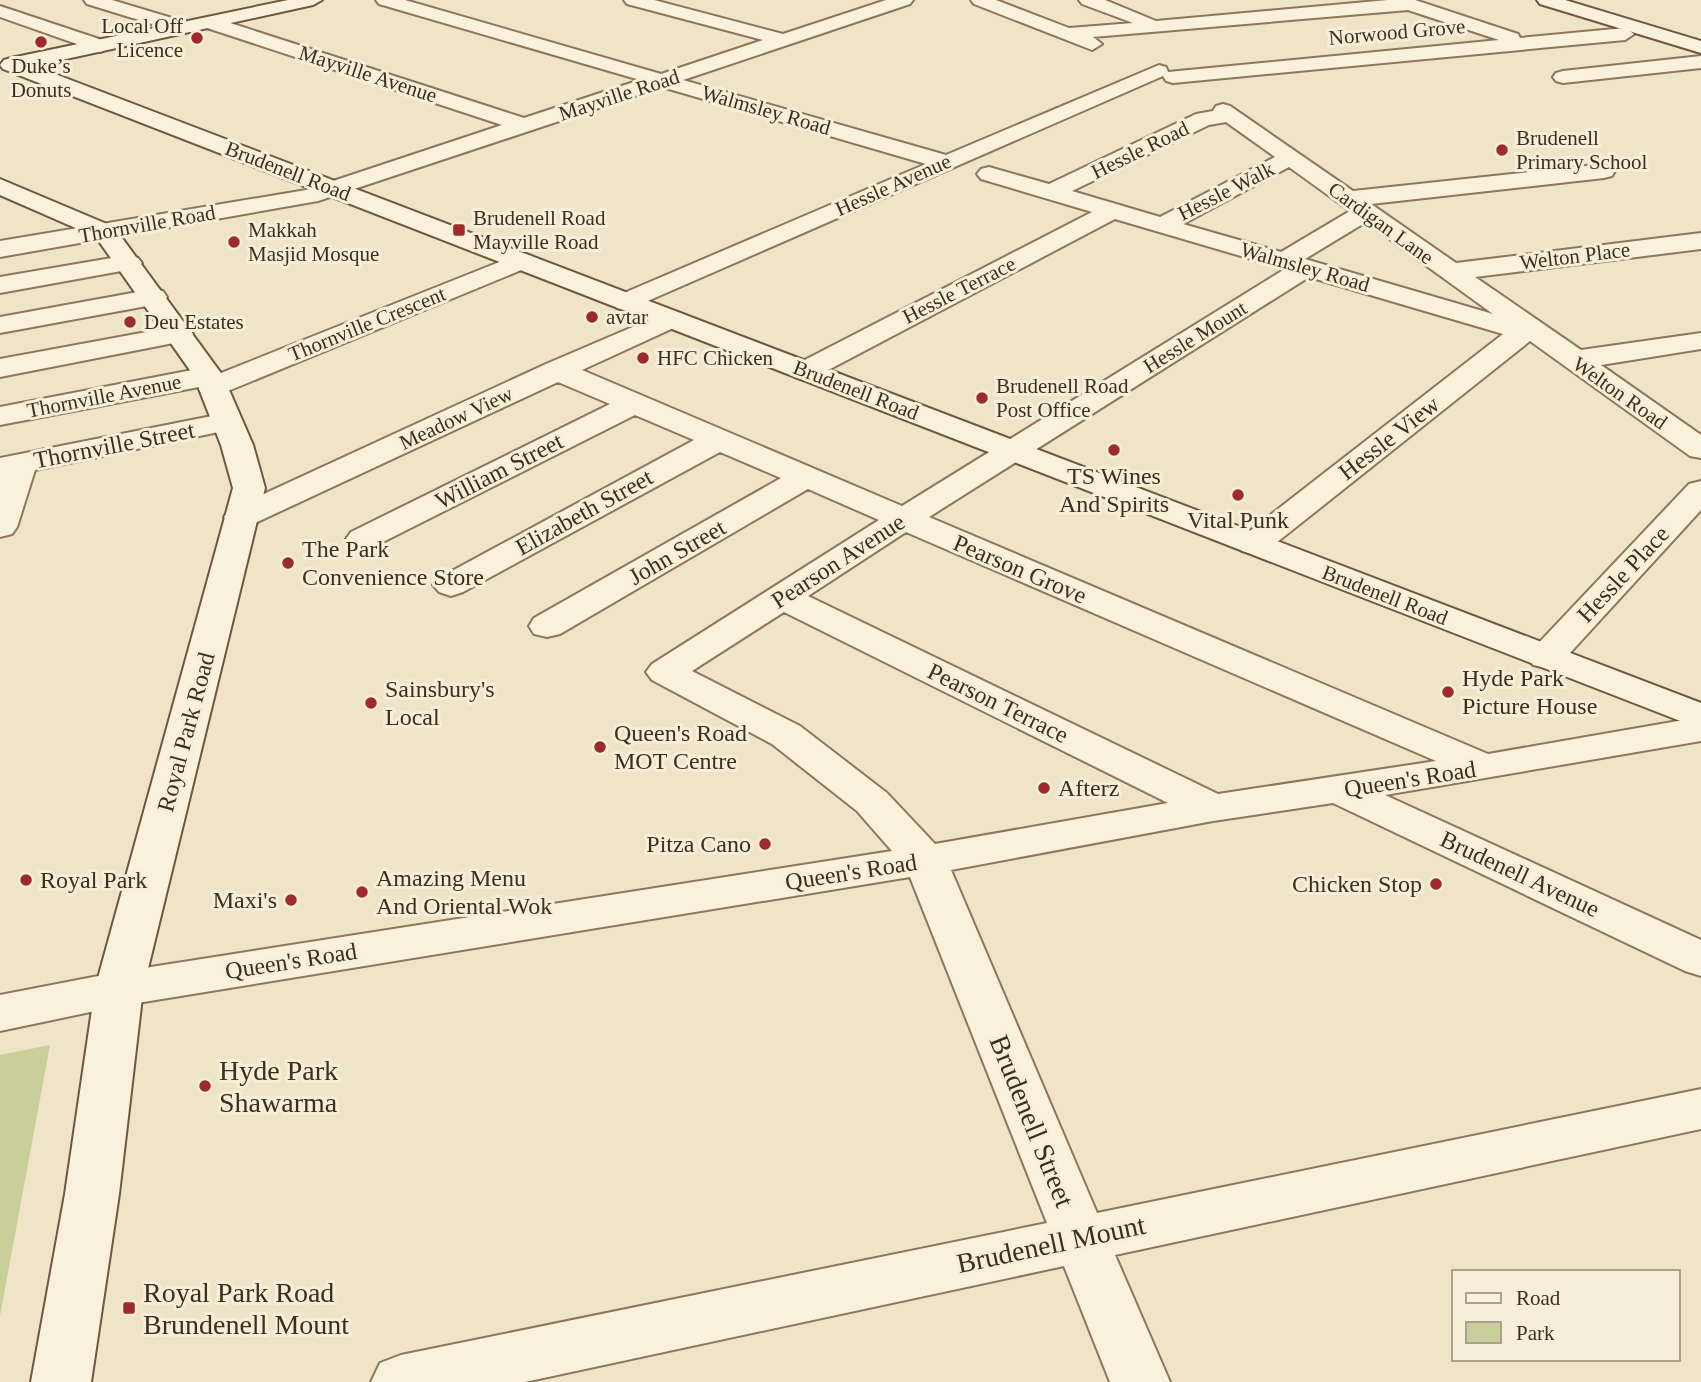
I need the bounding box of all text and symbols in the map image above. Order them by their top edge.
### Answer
place label: Local Off Licence [101,14,183,62]
street label: Norwood Grove [1328,14,1466,50]
marker: Local Off Licence [189,30,205,46]
marker: Duke’s Donuts [33,34,49,50]
street label: Mayville Avenue [296,40,440,108]
place label: Duke’s Donuts [11,54,71,102]
street label: Mayville Road [556,64,683,126]
street label: Walmsley Road [699,80,834,140]
street label: Hessle Road [1087,116,1193,184]
place label: Brudenell Primary School [1516,126,1647,174]
street label: Brudenell Road [222,136,355,206]
marker: Brudenell Primary School [1494,142,1510,158]
street label: Hessle Avenue [832,149,954,221]
street label: Hessle Walk [1174,156,1279,225]
street label: Cardigan Lane [1324,177,1438,269]
street label: Thornville Road [77,200,218,248]
place label: Brudenell Road Mayville Road [473,206,606,254]
place label: Makkah Masjid Mosque [248,218,379,266]
marker: Brudenell Road Mayville Road [451,222,467,238]
marker: Makkah Masjid Mosque [226,234,242,250]
street label: Walmsley Road [1238,237,1373,297]
street label: Welton Place [1519,237,1631,275]
street label: Hessle Terrace [899,251,1019,329]
street label: Thornville Crescent [285,281,449,366]
street label: Hessle Mount [1139,296,1251,378]
place label: avtar [606,305,648,329]
marker: avtar [584,309,600,325]
place label: Deu Estates [144,310,244,334]
marker: Deu Estates [122,314,138,330]
place label: HFC Chicken [657,346,774,370]
marker: HFC Chicken [635,350,651,366]
street label: Welton Road [1568,352,1672,435]
street label: Brudenell Road [790,355,923,425]
street label: Thornville Avenue [25,369,183,423]
place label: Brudenell Road Post Office [996,374,1129,422]
street label: Meadow View [395,381,517,455]
marker: Brudenell Road Post Office [974,390,990,406]
street label: Hessle View [1334,390,1445,485]
street label: Thornville Street [31,417,197,473]
street label: William Street [431,428,567,514]
marker: TS Wines And Spirits [1106,442,1122,458]
street label: Elizabeth Street [511,463,657,560]
place label: TS Wines And Spirits [1059,463,1169,517]
marker: Vital Punk [1230,487,1246,503]
place label: Vital Punk [1187,507,1289,533]
street label: Pearson Avenue [767,508,909,614]
street label: John Street [624,514,730,590]
street label: Hessle Place [1572,521,1674,627]
street label: Pearson Grove [950,529,1090,609]
place label: The Park Convenience Store [302,536,484,590]
marker: The Park Convenience Store [280,555,296,571]
street label: Brudenell Road [1319,560,1452,630]
street label: Royal Park Road [152,649,220,815]
street label: Pearson Terrace [923,658,1073,748]
place label: Hyde Park Picture House [1462,665,1597,719]
place label: Sainsbury's Local [385,676,495,730]
marker: Hyde Park Picture House [1440,684,1456,700]
marker: Sainsbury's Local [363,695,379,711]
place label: Queen's Road MOT Centre [614,720,747,774]
marker: Queen's Road MOT Centre [592,739,608,755]
street label: Queen's Road [1342,756,1478,802]
place label: Afterz [1058,775,1119,801]
marker: Afterz [1036,780,1052,796]
street label: Brudenell Avenue [1436,826,1604,922]
place label: Pitza Cano [646,831,751,857]
marker: Pitza Cano [757,836,773,852]
street label: Queen's Road [783,849,919,895]
place label: Amazing Menu And Oriental Wok [376,865,552,919]
place label: Royal Park [40,867,147,893]
place label: Chicken Stop [1292,871,1422,897]
marker: Royal Park [18,872,34,888]
marker: Chicken Stop [1428,876,1444,892]
marker: Amazing Menu And Oriental Wok [354,884,370,900]
place label: Maxi's [213,887,277,913]
marker: Maxi's [283,892,299,908]
street label: Queen's Road [223,938,359,984]
street label: Brudenell Street [983,1030,1081,1212]
place label: Hyde Park Shawarma [219,1055,338,1118]
marker: Hyde Park Shawarma [197,1078,213,1094]
street label: Brudenell Mount [954,1209,1148,1279]
legend [1452,1270,1680,1361]
place label: Royal Park Road Brundenell Mount [143,1277,349,1340]
text: Road [1516,1286,1561,1310]
marker: Royal Park Road Brundenell Mount [121,1300,137,1316]
text: Park [1516,1321,1555,1345]

